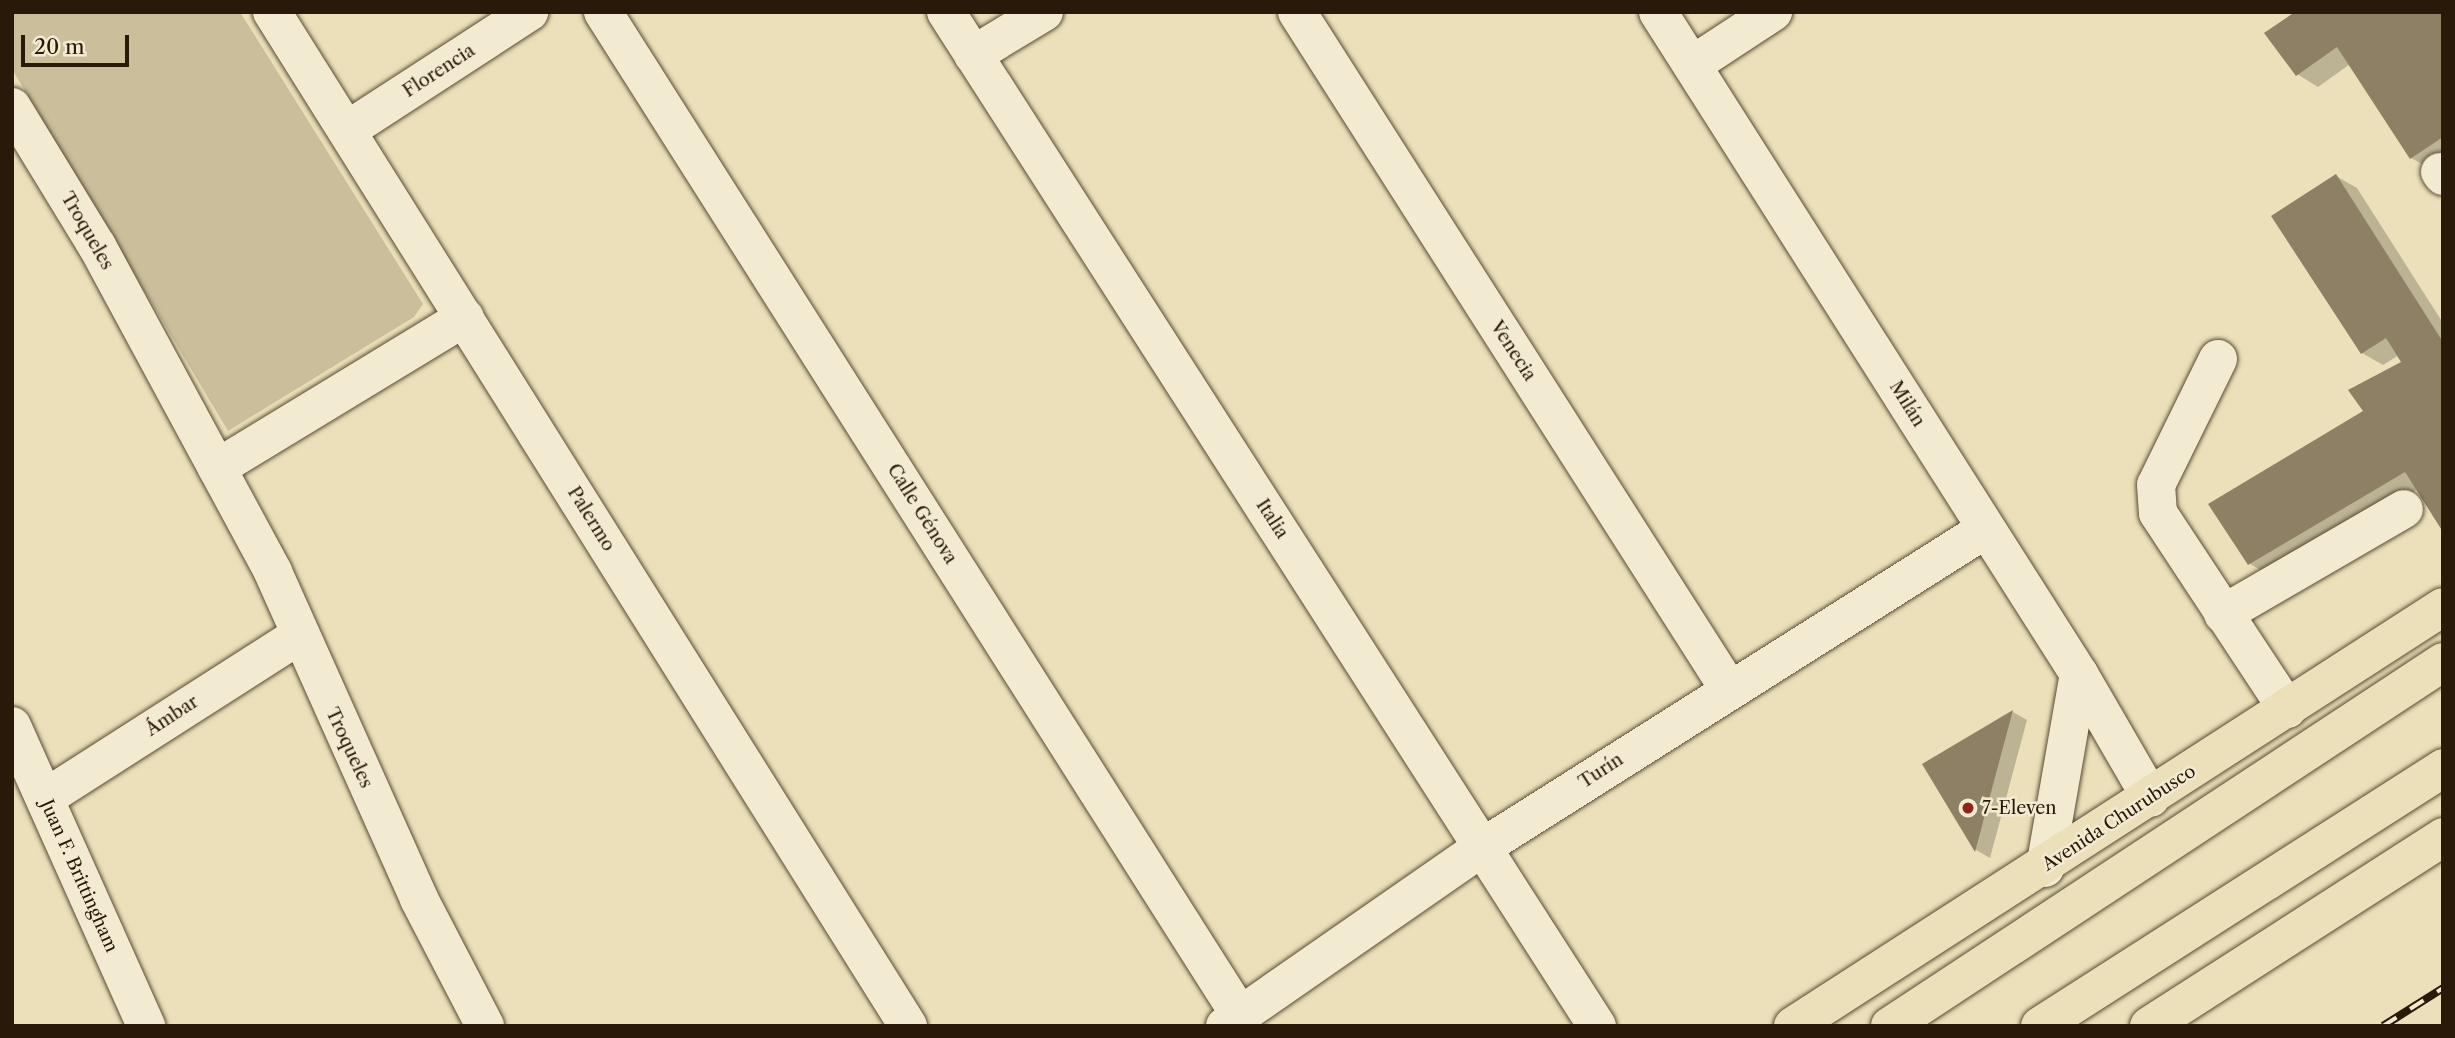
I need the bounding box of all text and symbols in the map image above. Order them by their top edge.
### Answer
scale bar [24,21,133,65]
text: 20 m [34,34,85,59]
street label: Florencia [399,40,479,102]
street label: Troqueles [56,188,118,274]
street label: Venecia [1486,317,1540,385]
street label: Milán [1885,377,1929,431]
street label: Calle Génova [883,460,961,568]
street label: Palermo [563,483,619,555]
street label: Italia [1251,495,1293,543]
street label: Ámbar [142,691,202,741]
street label: Troqueles [321,704,377,792]
street label: Turín [1575,749,1627,793]
street label: Avenida Churubusco [2038,760,2200,876]
street label: Juan F. Brittingham [36,796,122,956]
place label: 7-Eleven [1982,797,2057,819]
marker: 7-Eleven [1960,800,1976,816]

